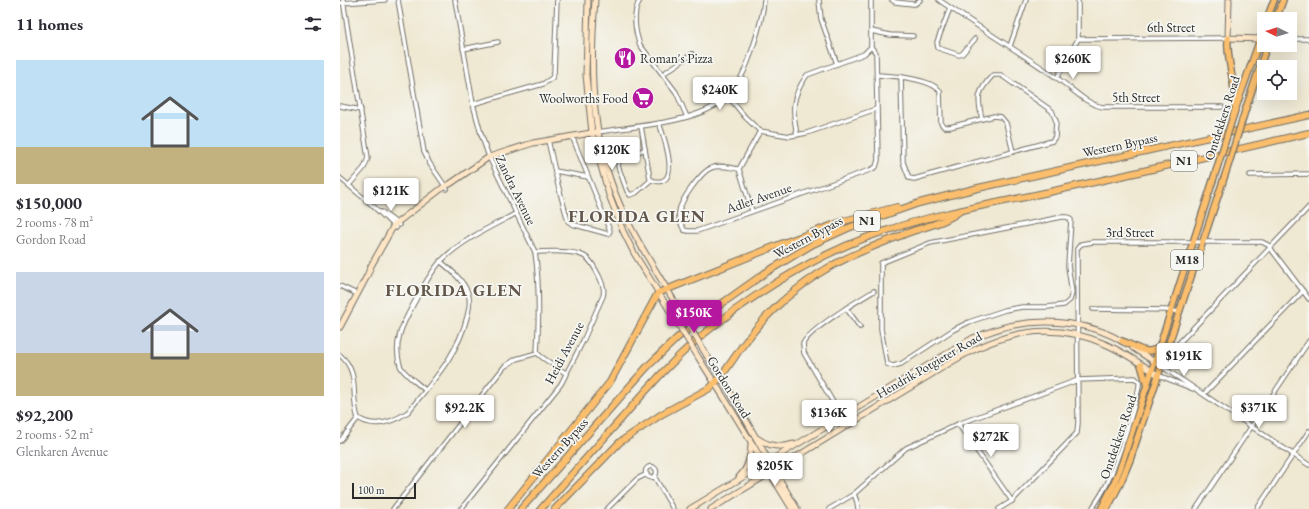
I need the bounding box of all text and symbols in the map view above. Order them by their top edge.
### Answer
north arrow [1257,12,1297,52]
map controls [1257,12,1297,100]
text: 11 homes [16,13,83,35]
icon: filters [302,13,324,35]
street label: 6th Street [1147,19,1195,36]
restaurant icon: Roman's Pizza [612,45,638,71]
pin: $260K [1045,46,1101,80]
place label: Roman's Pizza [640,50,713,67]
text: $260K [1055,50,1091,67]
button: locate [1257,60,1297,100]
street label: Ontdekkers Road [1200,73,1244,163]
pin: $240K [692,77,748,111]
text: $240K [702,81,738,98]
supermarket icon: Woolworths Food [630,85,656,111]
icon: home [134,86,206,158]
street label: 5th Street [1112,89,1160,106]
place label: Woolworths Food [539,90,628,107]
street label: Western Bypass [1081,129,1159,161]
pin: $120K [584,137,640,171]
text: $120K [594,141,630,158]
road number: N1 [1171,151,1197,171]
street label: Zandra Avenue [492,152,540,228]
pin: $121K [363,178,419,212]
street label: Adler Avenue [723,179,794,217]
text: $121K [373,182,409,199]
text: $150,000 [16,192,82,214]
district label: FLORIDA GLEN [568,205,706,227]
road number: N1 [854,211,880,231]
street label: Western Bypass [770,212,846,262]
text: 2 rooms · 78 m² [16,214,93,231]
street label: 3rd Street [1106,224,1154,241]
text: Gordon Road [16,231,86,248]
road number: M18 [1171,250,1203,270]
district label: FLORIDA GLEN [385,279,523,301]
icon: home [134,298,206,370]
pin: $150K [666,300,722,334]
text: $150K [676,304,712,321]
street label: Heidi Avenue [540,319,588,387]
street label: Hendrik Potgieter Road [873,328,985,402]
pin: $191K [1156,343,1212,377]
text: $191K [1166,347,1202,364]
street label: Gordon Road [703,353,755,422]
street label: Ontdekkers Road [1096,392,1141,481]
pin: $92.2K [432,395,498,429]
pin: $371K [1231,395,1287,429]
text: $92.2K [445,399,485,416]
text: $371K [1241,399,1277,416]
pin: $136K [801,400,857,434]
text: $92,200 [16,404,73,426]
text: $136K [811,404,847,421]
street label: Western Bypass [528,414,592,482]
pin: $272K [963,424,1019,458]
text: 2 rooms · 52 m² [16,426,93,443]
text: $272K [973,428,1009,445]
text: Glenkaren Avenue [16,443,108,460]
pin: $205K [747,453,803,487]
text: $205K [757,457,793,474]
scale bar [352,481,416,500]
text: 100 m [358,483,385,497]

